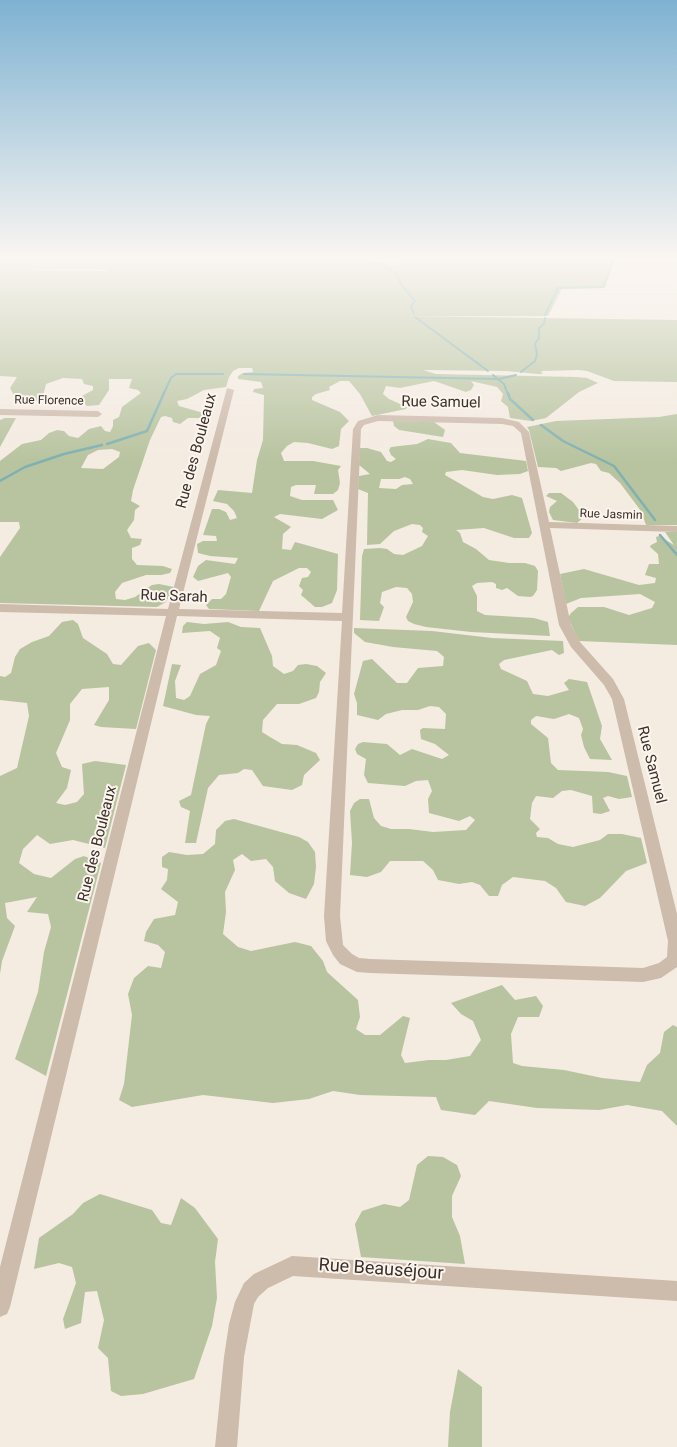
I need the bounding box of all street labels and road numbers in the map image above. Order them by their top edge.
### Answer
street label: Rue des Bouleaux [173,391,221,511]
street label: Rue Florence [14,393,84,409]
street label: Rue Samuel [401,393,481,413]
street label: Rue Jasmin [579,507,643,523]
street label: Rue Sarah [140,587,208,607]
street label: Rue Samuel [633,724,669,806]
street label: Rue des Bouleaux [75,784,121,904]
street label: Rue Beauséjour [318,1255,444,1285]

